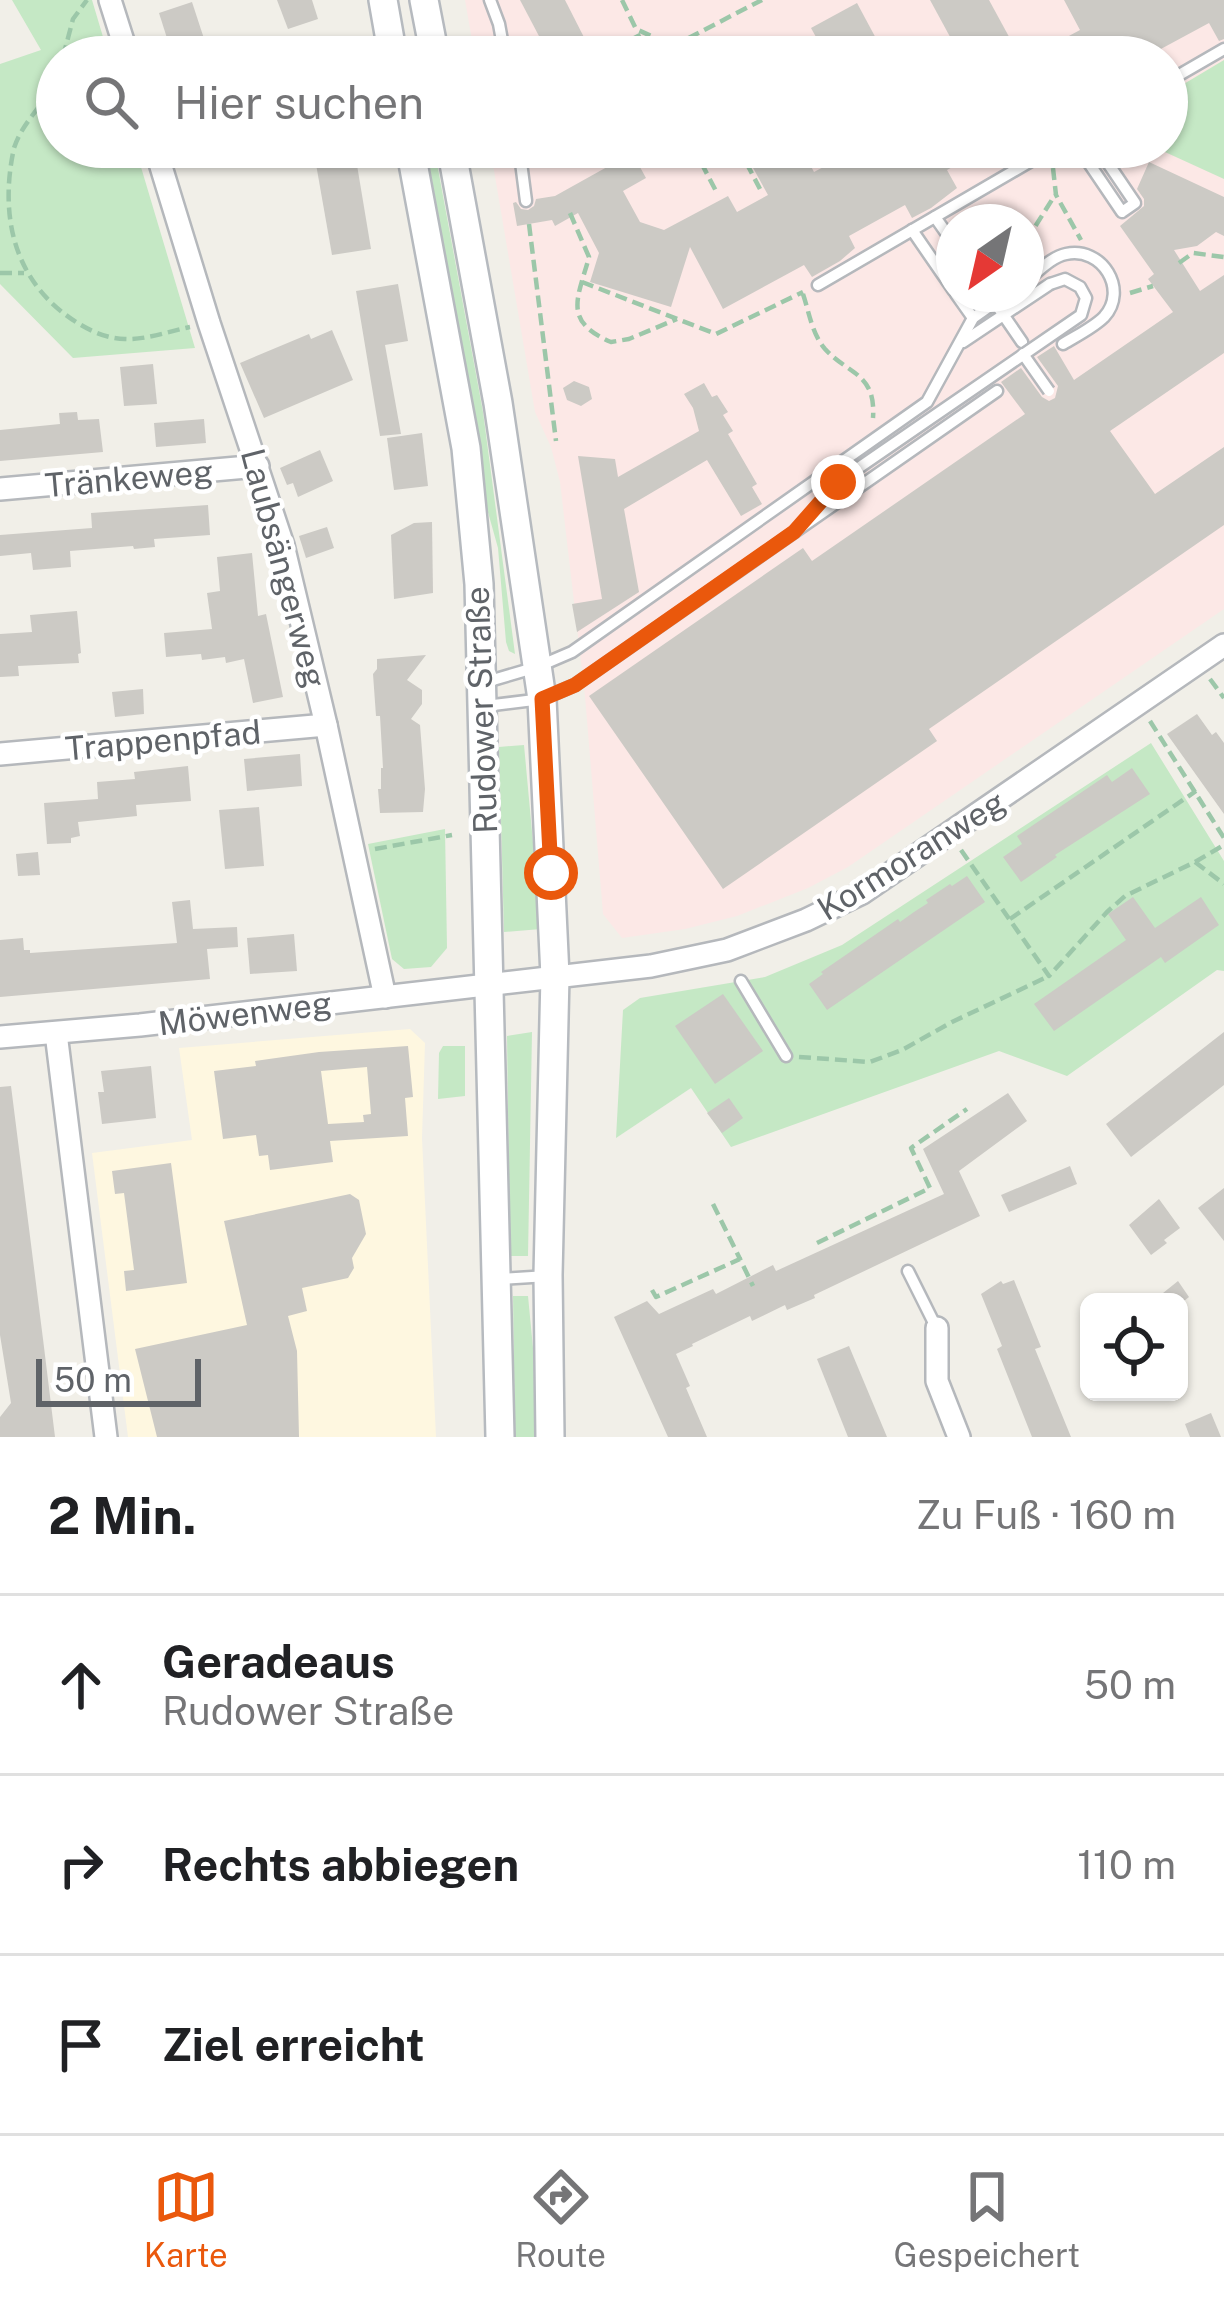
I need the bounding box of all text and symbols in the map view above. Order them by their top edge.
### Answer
search box [36,36,1188,168]
icon: search [78,69,144,135]
text: Hier suchen [174,76,424,129]
north arrow [936,204,1044,312]
street label: Laubsängerweg [234,444,334,692]
street label: Tränkeweg [43,452,215,504]
route end [811,455,865,509]
street label: Rudower Straße [458,586,504,834]
street label: Trappenpfad [64,713,262,767]
street label: Kormoranweg [810,782,1012,928]
route start [524,846,578,900]
street label: Möwenweg [156,984,334,1042]
map controls [1080,1293,1188,1401]
button: locate [1080,1293,1188,1401]
scale bar [36,1353,201,1406]
text: 50 m [54,1361,132,1399]
text: 2 Min. [48,1486,196,1545]
text: Zu Fuß · 160 m [916,1492,1176,1538]
text: Geradeaus [162,1635,395,1688]
icon: ahead [48,1652,114,1718]
text: 50 m [1084,1662,1176,1708]
text: Rudower Straße [162,1688,454,1734]
icon: right [48,1832,114,1898]
text: Rechts abbiegen [162,1838,519,1891]
text: 110 m [1077,1842,1176,1888]
icon: arrive [48,2012,114,2078]
text: Ziel erreicht [162,2018,424,2071]
tab: Karte [144,2164,228,2274]
tab: Route [515,2164,606,2274]
tab: Gespeichert [894,2164,1080,2274]

